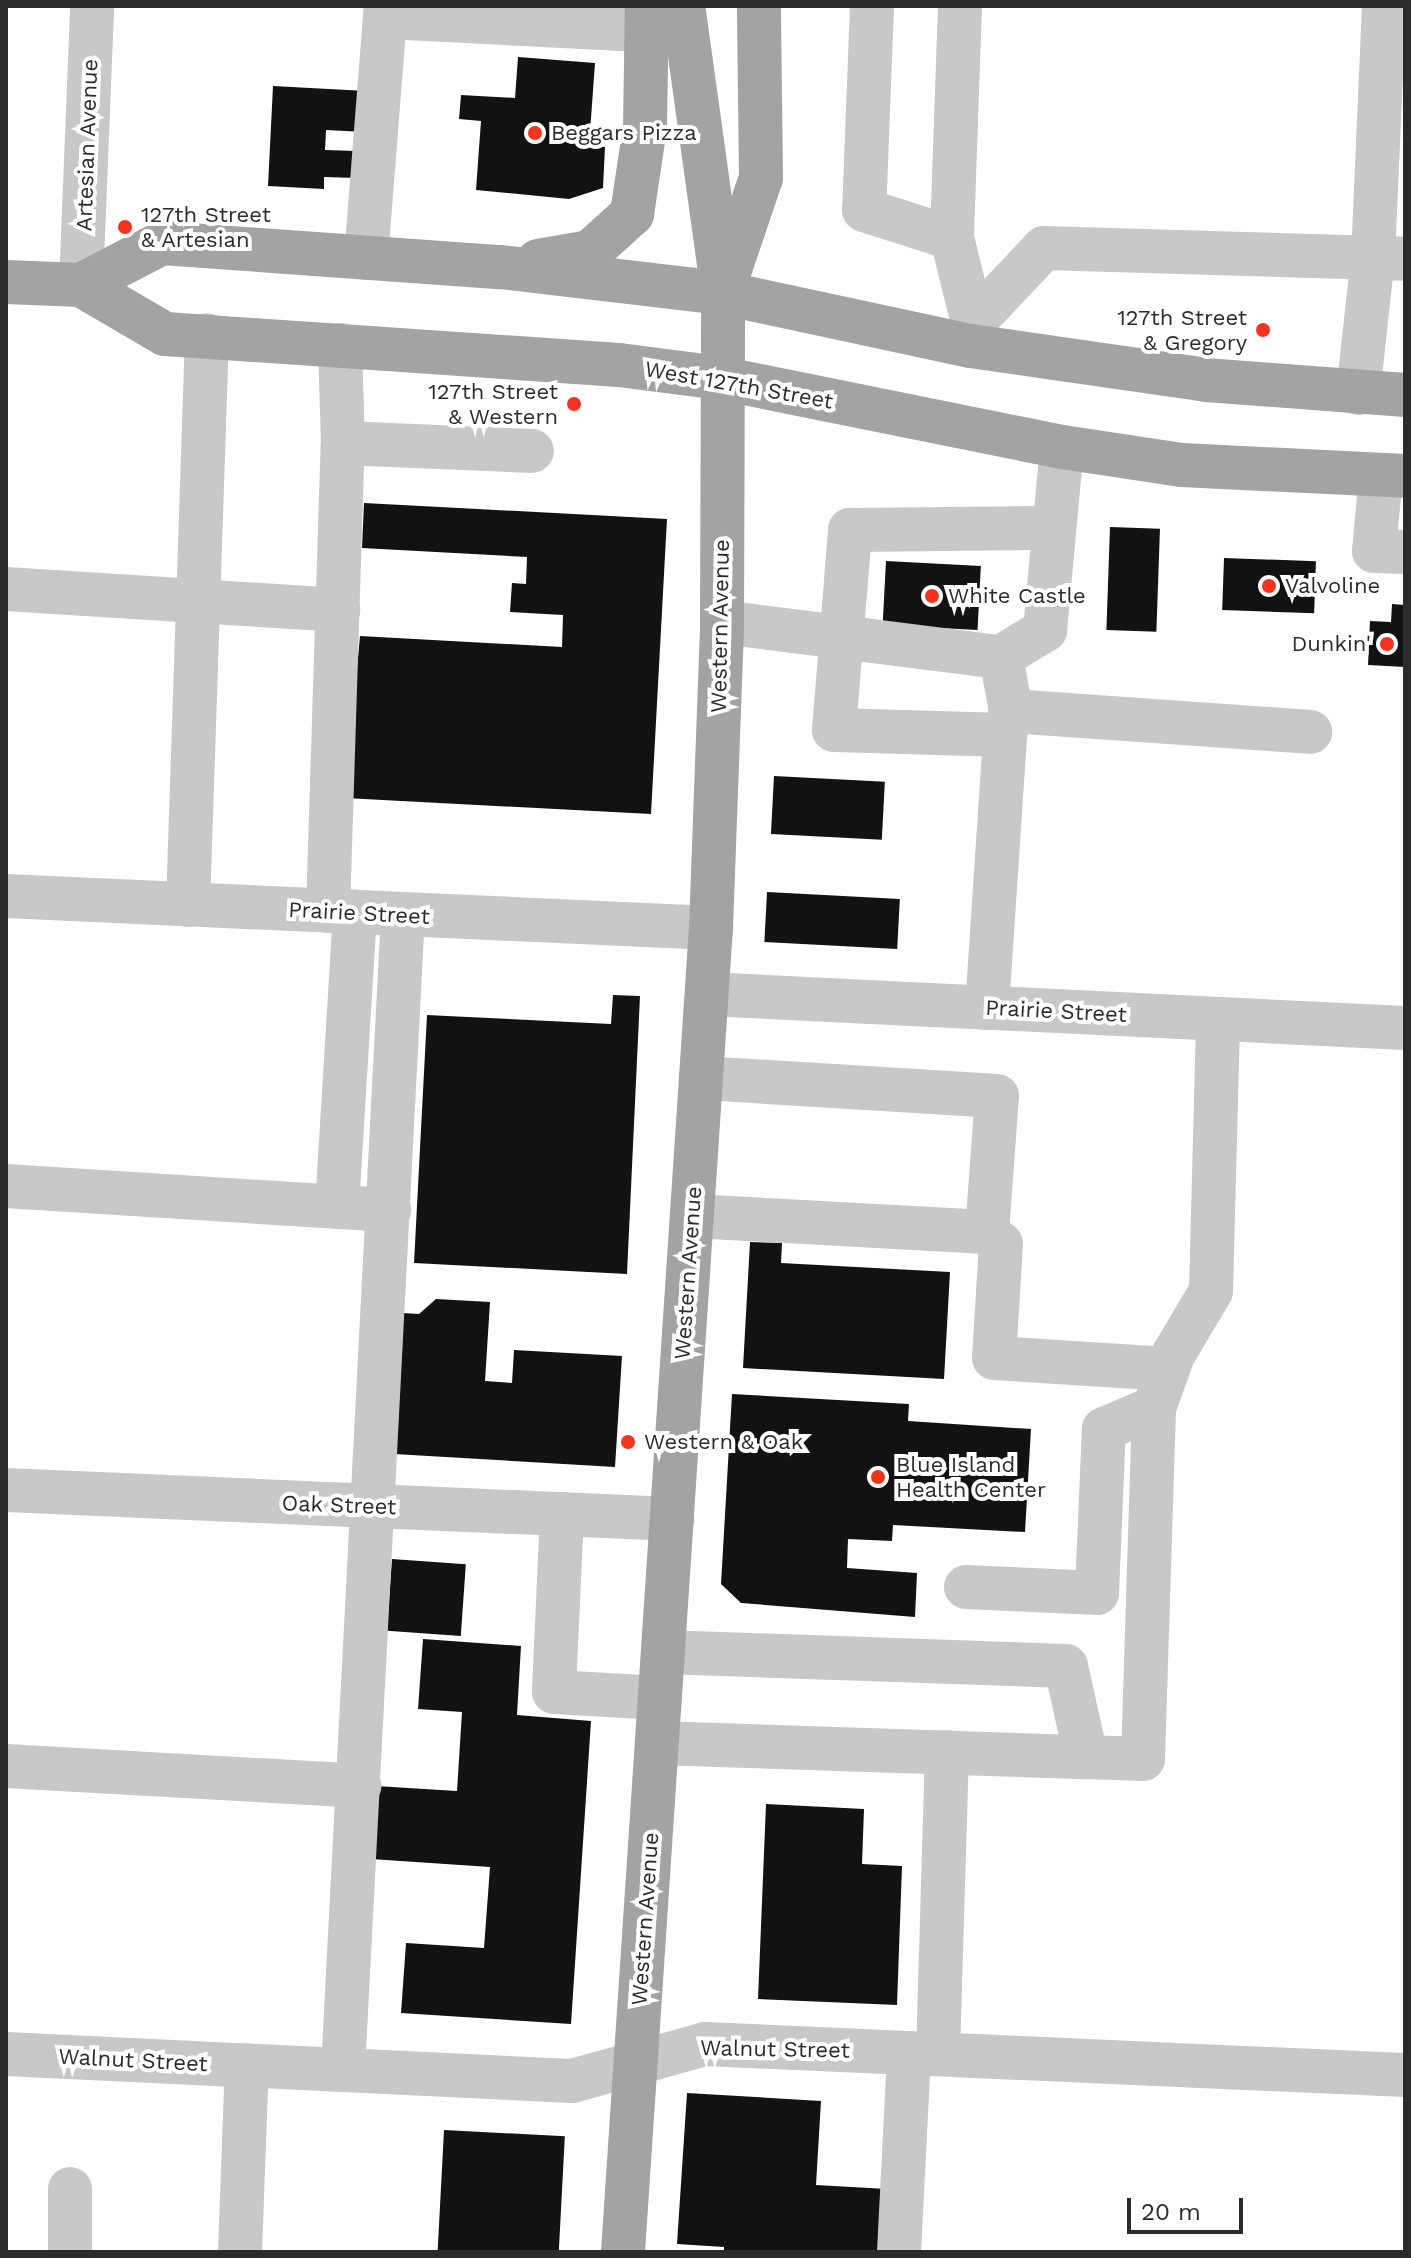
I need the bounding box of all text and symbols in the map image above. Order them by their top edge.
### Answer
street label: Artesian Avenue [71,58,103,232]
place label: Beggars Pizza [551,120,697,146]
marker: Beggars Pizza [526,124,544,142]
place label: 127th Street & Artesian [141,201,271,252]
marker: 127th Street & Artesian [116,218,134,236]
place label: 127th Street & Gregory [1117,304,1247,356]
marker: 127th Street & Gregory [1254,321,1272,339]
street label: West 127th Street [643,355,835,415]
place label: 127th Street & Western [428,378,558,430]
marker: 127th Street & Western [565,395,583,413]
street label: Western Avenue [705,539,735,713]
place label: Valvoline [1285,573,1380,599]
marker: Valvoline [1260,577,1278,595]
place label: White Castle [948,583,1086,609]
marker: White Castle [923,587,941,605]
place label: Dunkin' [1291,631,1371,657]
marker: Dunkin' [1378,635,1396,653]
street label: Prairie Street [288,896,430,930]
street label: Prairie Street [985,994,1127,1028]
street label: Western Avenue [669,1185,707,1361]
place label: Western & Oak [644,1429,803,1455]
marker: Western & Oak [619,1433,637,1451]
place label: Blue Island Health Center [896,1451,1046,1502]
marker: Blue Island Health Center [867,1466,889,1488]
street label: Oak Street [281,1490,397,1520]
street label: Western Avenue [626,1831,664,2007]
street label: Walnut Street [700,2034,850,2064]
street label: Walnut Street [58,2043,208,2077]
scale bar [1131,2182,1247,2232]
text: 20 m [1141,2198,1201,2226]

